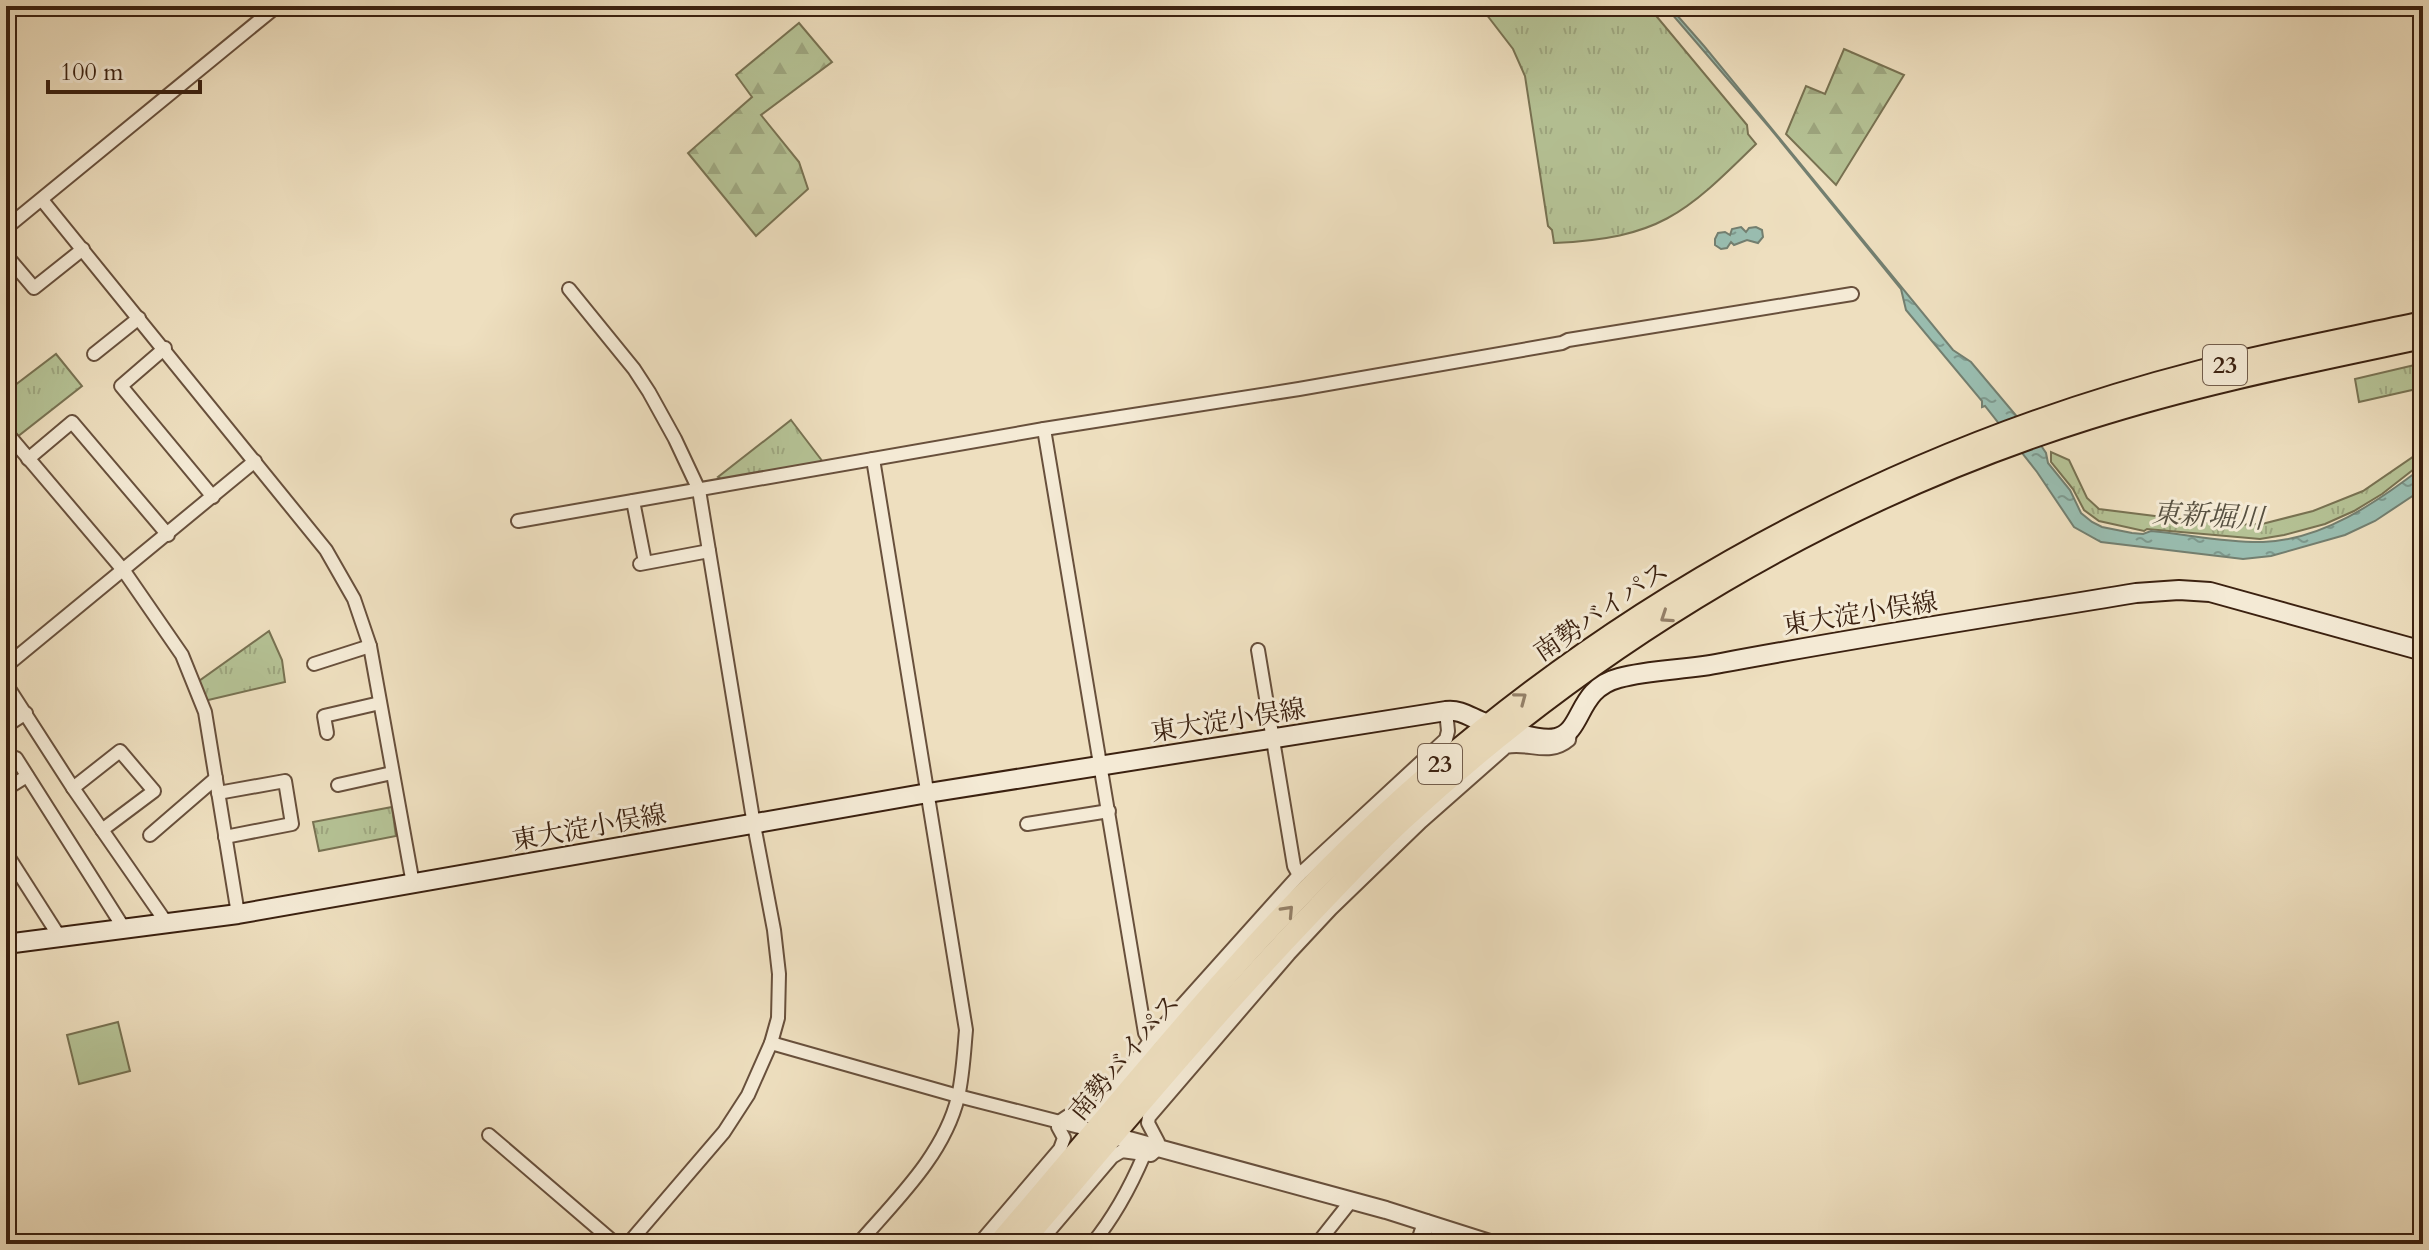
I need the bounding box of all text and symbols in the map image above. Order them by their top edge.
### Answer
scale bar [48,44,200,94]
text: 100 m [60,56,124,89]
road number: 23 [2203,345,2247,385]
water label: 東新堀川 [2151,494,2268,538]
street label: 南勢バイパス [1527,553,1676,669]
street label: 東大淀小俣線 [1780,584,1940,643]
one-way arrow [1661,607,1675,622]
street label: 東大淀小俣線 [1148,691,1308,750]
one-way arrow [1512,693,1527,707]
road number: 23 [1418,744,1462,784]
street label: 東大淀小俣線 [509,797,669,858]
one-way arrow [1279,906,1293,920]
street label: 南勢バイパス [1061,987,1188,1128]

